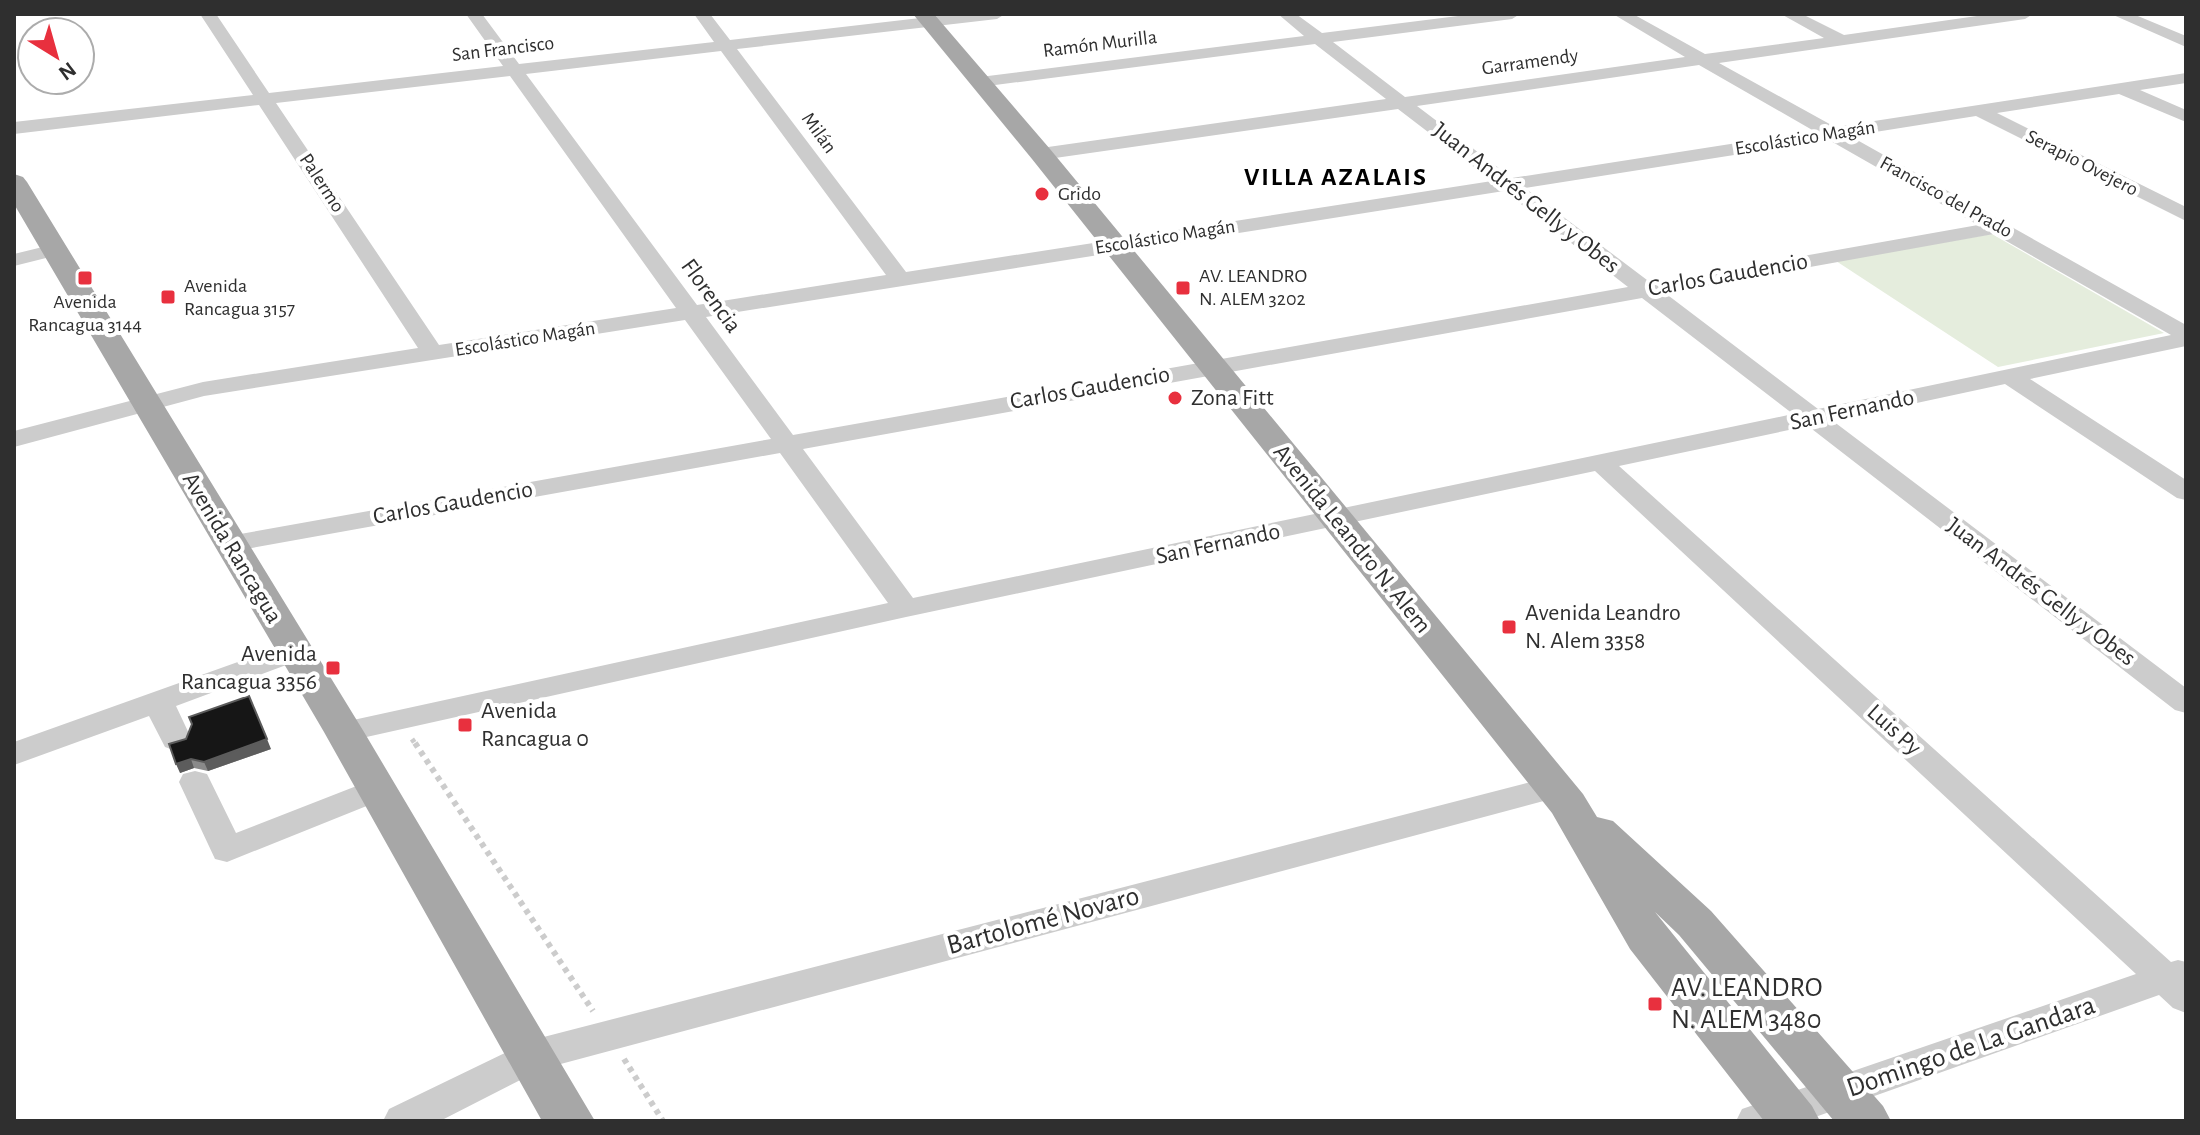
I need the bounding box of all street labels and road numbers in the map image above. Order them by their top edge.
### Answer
street label: Ramón Murilla [1042,27,1158,61]
street label: San Francisco [451,33,555,65]
street label: Garramendy [1481,45,1580,79]
street label: Milán [798,109,840,157]
street label: Escolástico Magán [1733,117,1877,159]
street label: Juan Andrés Gelly y Obes [1428,118,1624,278]
street label: Serapio Ovejero [2023,126,2141,200]
street label: Palermo [296,150,348,216]
street label: Francisco del Prado [1876,152,2016,242]
street label: Escolástico Magán [1093,216,1237,258]
street label: Carlos Gaudencio [1646,249,1810,301]
street label: Florencia [676,254,746,338]
street label: Escolástico Magán [453,318,597,360]
street label: Carlos Gaudencio [1008,362,1172,414]
street label: San Fernando [1788,385,1916,435]
street label: Avenida Leandro N. Alem [1269,440,1435,638]
street label: Avenida Rancagua [178,468,286,628]
street label: Carlos Gaudencio [371,477,535,529]
street label: Juan Andrés Gelly y Obes [1942,513,2140,671]
street label: San Fernando [1154,519,1282,569]
street label: Luis Py [1862,700,1926,760]
street label: Bartolomé Novaro [944,882,1142,960]
street label: Domingo de La Gandara [1843,991,2099,1103]

